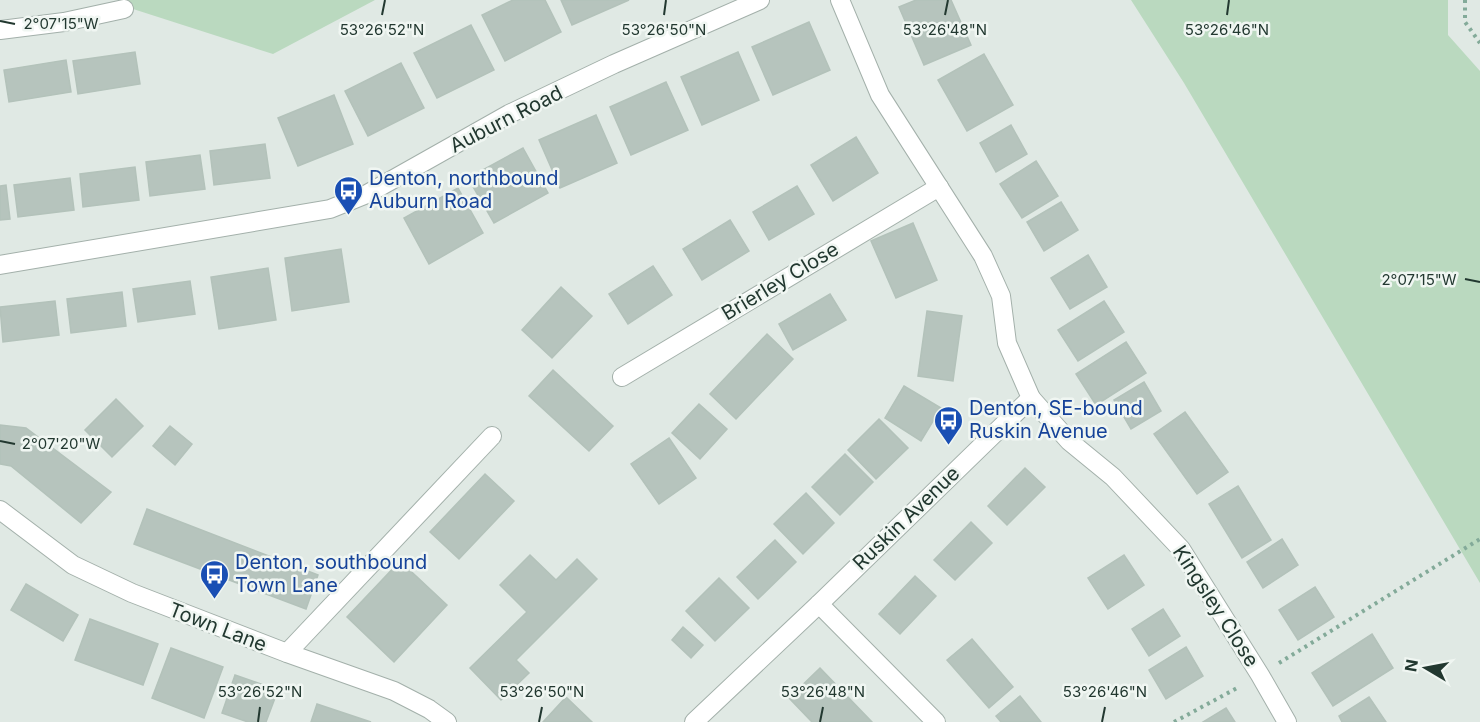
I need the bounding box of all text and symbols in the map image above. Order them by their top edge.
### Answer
text: 2°07'15"W [23,14,99,33]
text: 53°26'52"N [340,20,424,39]
text: 53°26'50"N [622,20,706,39]
text: 53°26'48"N [903,20,987,39]
text: 53°26'46"N [1185,20,1269,39]
street label: Auburn Road [446,80,566,158]
place label: Denton, northbound Auburn Road [369,166,559,213]
bus stop icon: Denton, northbound Auburn Road [332,174,364,216]
street label: Brierley Close [717,237,843,325]
text: 2°07'15"W [1381,270,1457,289]
place label: Denton, SE-bound Ruskin Avenue [969,396,1143,443]
bus stop icon: Denton, SE-bound Ruskin Avenue [932,404,964,446]
text: 2°07'20"W [22,434,100,453]
street label: Ruskin Avenue [848,461,964,575]
street label: Kingsley Close [1168,541,1264,671]
place label: Denton, southbound Town Lane [235,550,427,597]
bus stop icon: Denton, southbound Town Lane [198,558,230,600]
street label: Town Lane [166,597,270,657]
north arrow [1396,638,1456,698]
text: N [1400,658,1422,673]
text: 53°26'52"N [218,682,302,701]
text: 53°26'50"N [500,682,584,701]
text: 53°26'48"N [781,682,865,701]
text: 53°26'46"N [1063,682,1147,701]

